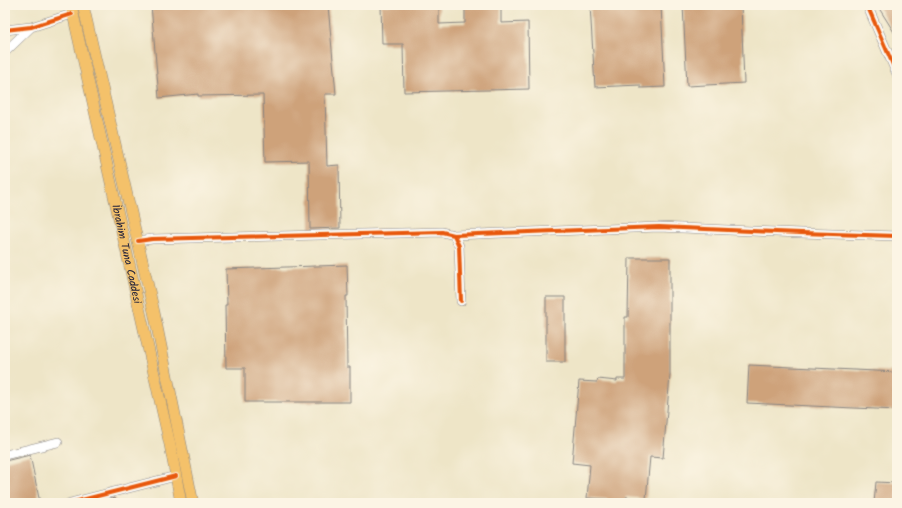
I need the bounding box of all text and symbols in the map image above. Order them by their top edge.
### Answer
street label: İbrahim Tuna Caddesi [106,203,146,306]

